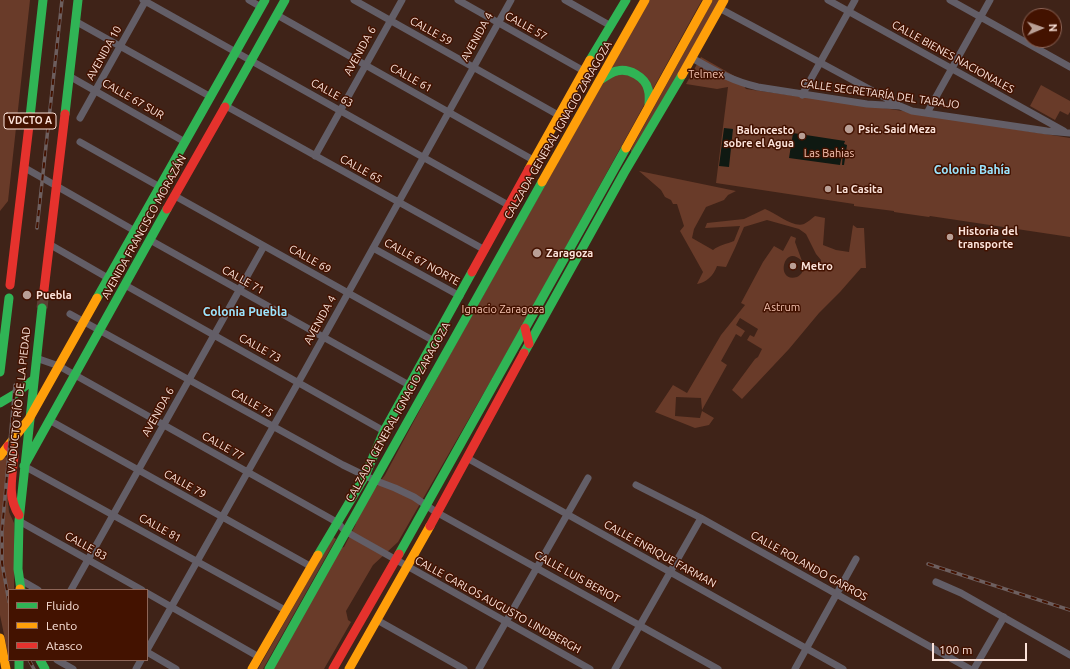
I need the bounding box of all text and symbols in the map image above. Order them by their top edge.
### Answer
north arrow [1022,8,1062,48]
street label: CALLE 57 [502,9,550,43]
street label: AVENIDA 4 [458,10,496,64]
street label: CALLE 59 [407,14,455,48]
street label: CALLE BIENES NACIONALES [890,18,1016,96]
text: N [1047,23,1059,32]
street label: AVENIDA 10 [84,24,124,82]
street label: AVENIDA 6 [341,24,379,78]
street label: CALZADA GENERAL IGNACIO ZARAGOZA [501,39,615,221]
street label: CALLE 61 [387,61,435,95]
park label: Telmex [688,67,724,81]
street label: CALLE 67 SUR [100,76,166,122]
street label: CALLE 63 [308,76,356,110]
street label: CALLE SECRETARÍA DEL TABAJO [800,76,960,112]
road number: VDCTO A [4,113,56,129]
place label: Psic. Said Meza [858,122,936,136]
place label: Baloncesto sobre el Agua [723,123,794,149]
marker: Psic. Said Meza [843,123,855,135]
marker: Baloncesto sobre el Agua [797,131,807,141]
park label: Las Bahias [804,146,854,160]
street label: CALLE 65 [337,152,385,186]
street label: AVENIDA FRANCISCO MORAZÁN [99,153,189,301]
district label: Colonia Bahía [934,163,1010,177]
place label: La Casita [836,182,883,196]
marker: La Casita [823,184,833,194]
place label: Historia del transporte [958,224,1018,250]
marker: Historia del transporte [945,232,955,242]
street label: CALLE 67 NORTE [382,236,462,288]
street label: CALLE 69 [286,242,334,276]
place label: Zaragoza [546,246,593,260]
marker: Zaragoza [531,247,543,259]
place label: Metro [801,259,833,273]
marker: Metro [788,261,798,271]
street label: CALLE 71 [219,263,267,297]
place label: Puebla [36,288,72,302]
marker: Puebla [21,289,33,301]
street label: AVENIDA 4 [301,293,339,347]
park label: Astrum [764,300,800,314]
park label: Ignacio Zaragoza [462,302,544,316]
district label: Colonia Puebla [203,305,287,319]
street label: CALZADA GENERAL IGNACIO ZARAGOZA [343,320,453,504]
street label: VIADUCTO RÍO DE LA PIEDAD [5,326,33,474]
street label: CALLE 73 [236,331,284,365]
street label: AVENIDA 6 [139,385,177,439]
street label: CALLE 75 [228,386,276,420]
street label: CALLE 77 [199,429,247,463]
street label: CALLE 79 [161,467,209,501]
street label: CALLE 81 [136,511,184,545]
street label: CALLE ENRIQUE FARMAN [602,518,718,590]
street label: CALLE ROLANDO GARROS [748,528,870,604]
street label: CALLE 83 [62,529,110,563]
street label: CALLE LUIS BERIOT [532,548,622,606]
street label: CALLE CARLOS AUGUSTO LINDBERGH [412,554,584,656]
legend [8,589,148,661]
text: Fluido [46,599,79,612]
text: Lento [46,619,77,632]
scale bar [934,635,1029,661]
text: Atasco [46,639,82,652]
text: 100 m [939,643,972,656]

